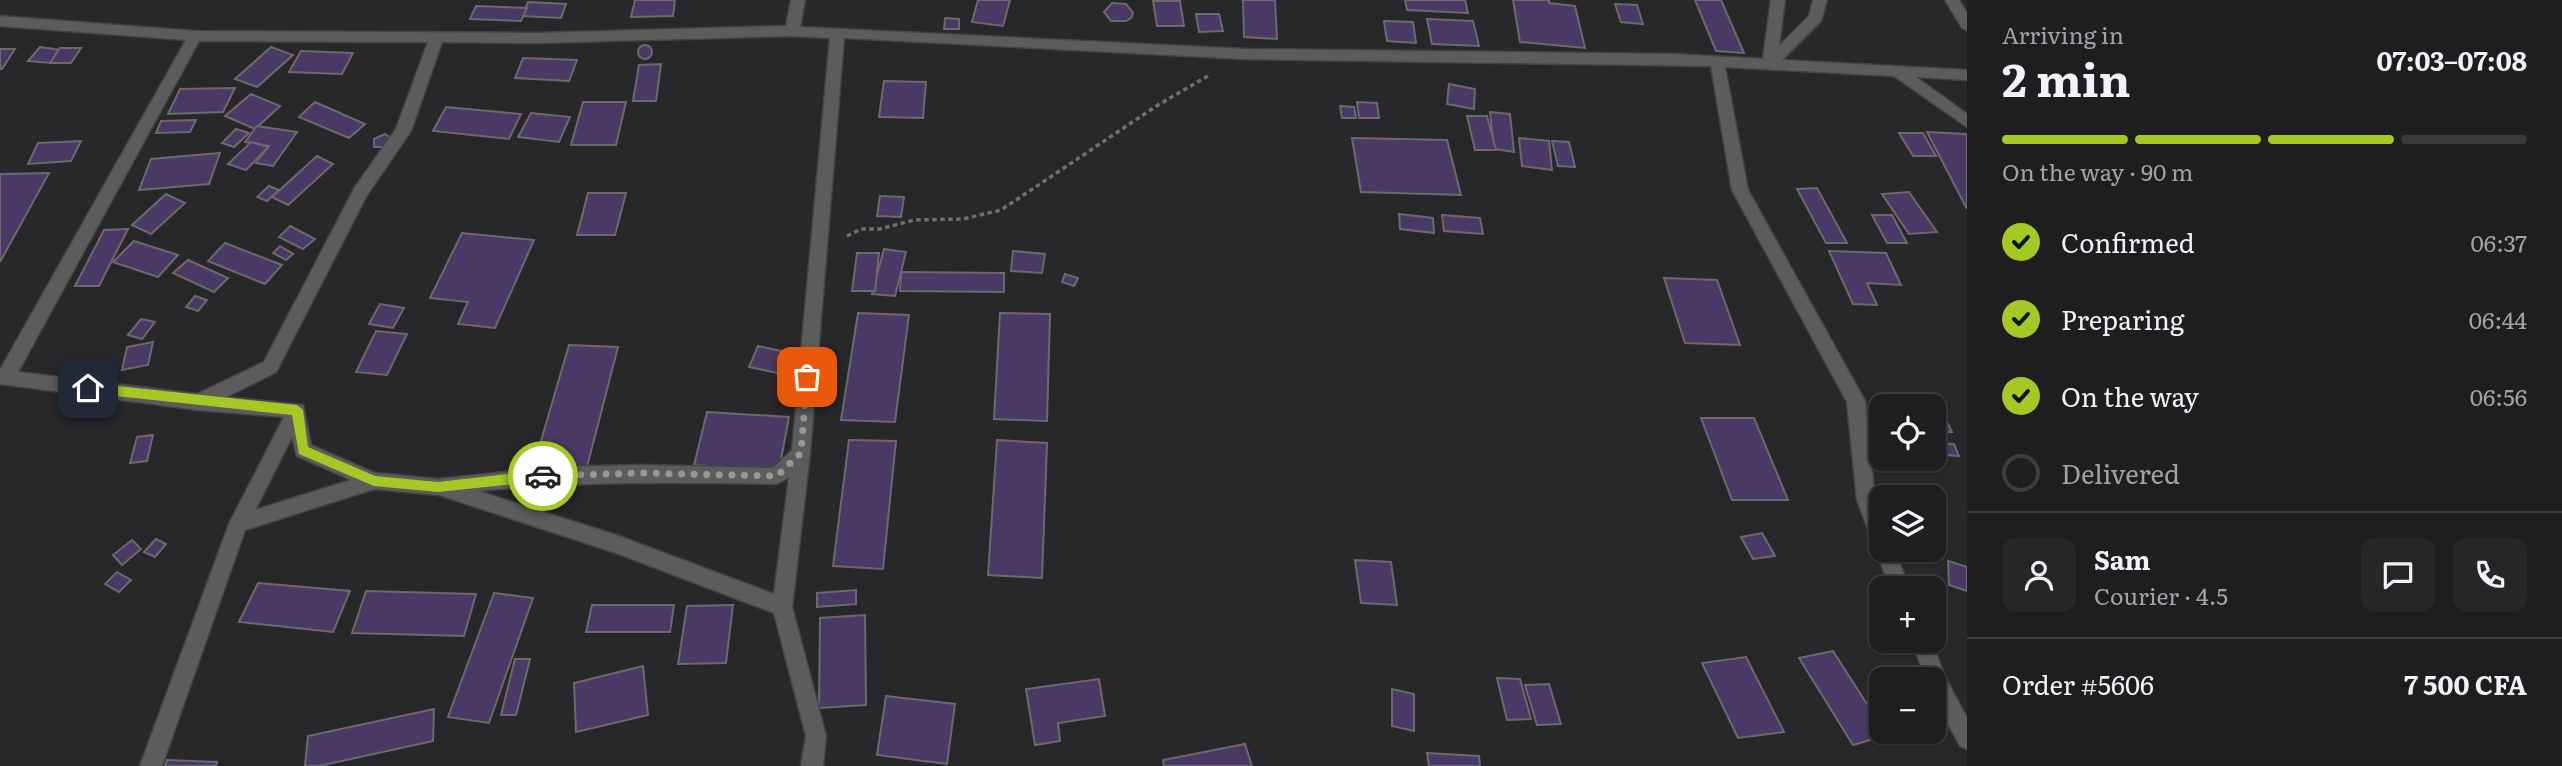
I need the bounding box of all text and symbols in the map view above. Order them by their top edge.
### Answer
text: Arriving in [2002,17,2124,51]
text: 07:03–07:08 [2376,40,2527,79]
text: 2 min [2002,43,2131,111]
text: On the way · 90 m [2002,154,2193,188]
text: Confirmed [2061,222,2195,261]
icon: check [2002,223,2040,261]
text: 06:37 [2470,225,2527,259]
text: Preparing [2061,299,2184,338]
icon: check [2002,300,2040,338]
text: 06:44 [2469,302,2527,336]
pin [777,347,837,407]
pin [58,358,118,418]
icon: bag [788,358,826,396]
icon: home [69,369,107,407]
text: On the way [2061,376,2199,415]
icon: check [2002,377,2040,415]
text: 06:56 [2470,379,2527,413]
map controls [1869,394,1946,744]
button: locate [1869,394,1946,471]
courier [508,441,578,511]
text: Delivered [2061,453,2180,492]
icon: car [524,457,562,495]
button: layers [1869,485,1946,562]
button: person [2002,538,2076,612]
button: chat [2361,538,2435,612]
button: phone [2453,538,2527,612]
text: Sam [2094,539,2150,578]
button: + [1869,576,1946,653]
text: Courier · 4.5 [2094,578,2228,612]
text: Order #5606 [2002,664,2154,703]
text: 7 500 CFA [2404,664,2527,703]
button: − [1869,667,1946,744]

